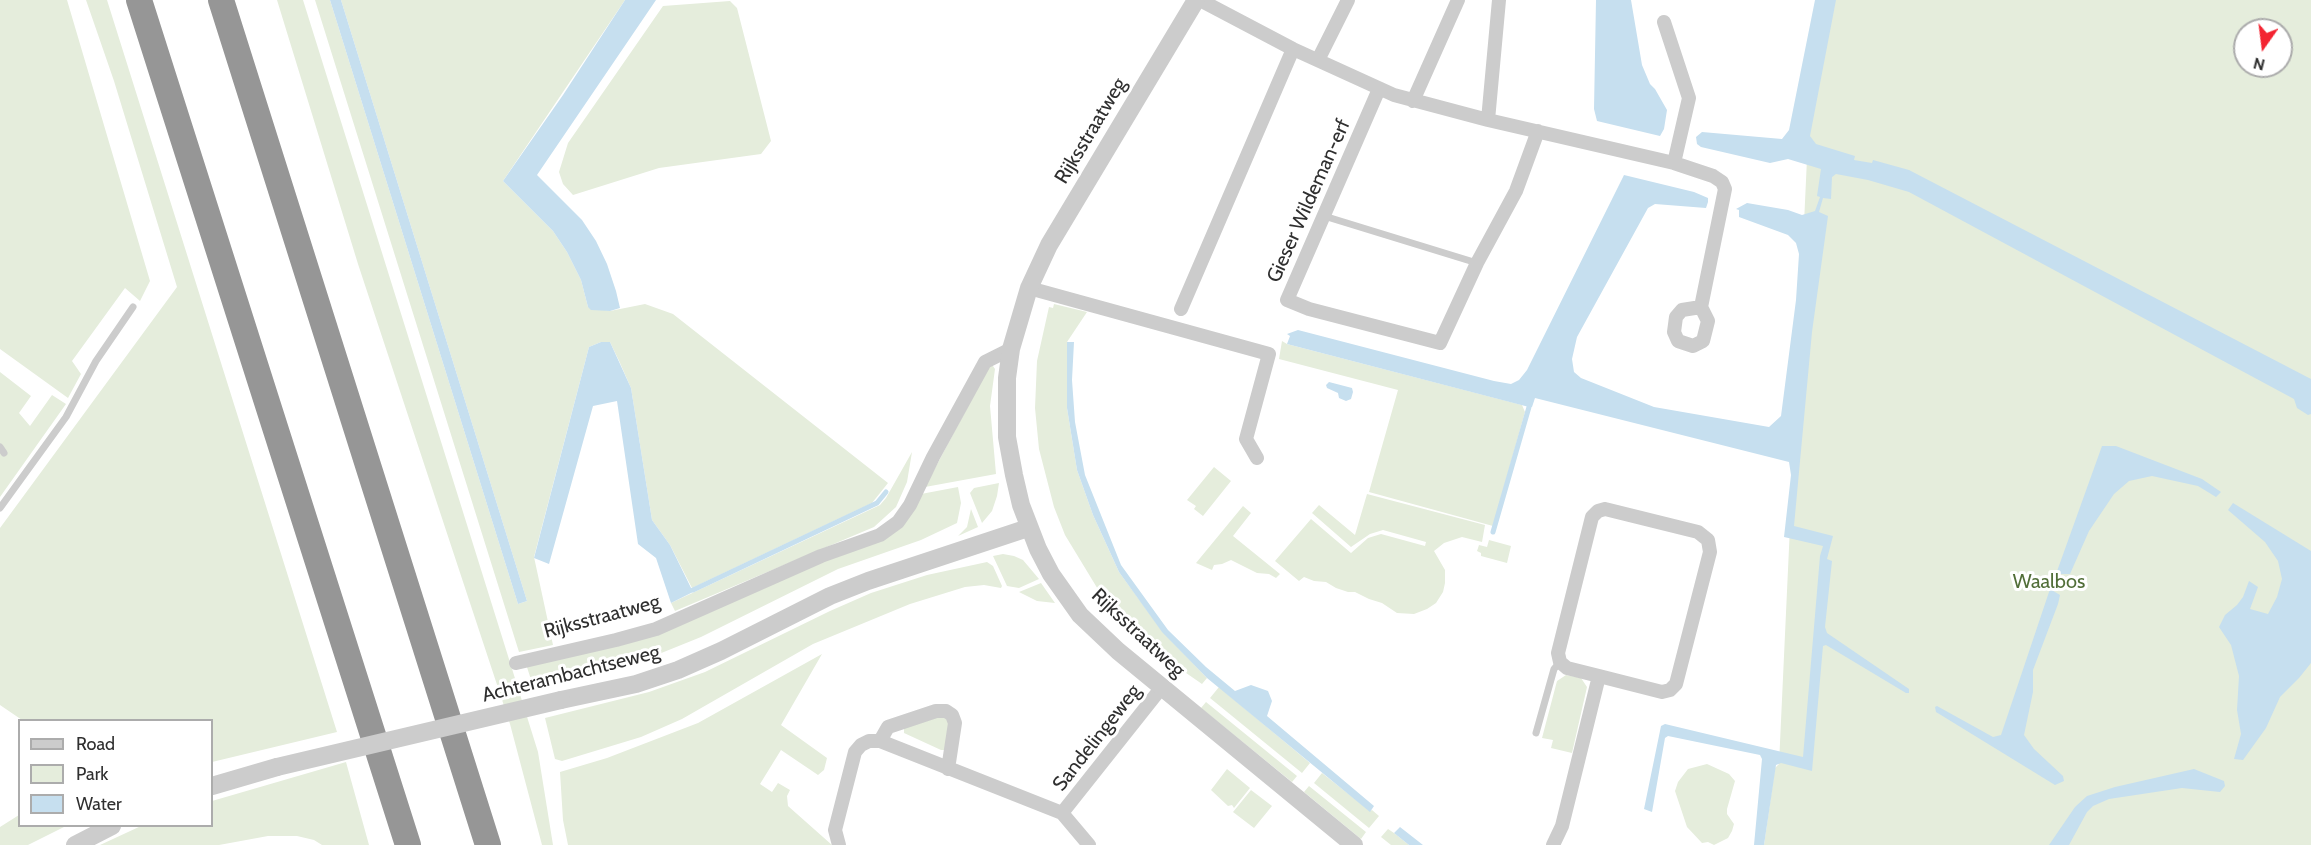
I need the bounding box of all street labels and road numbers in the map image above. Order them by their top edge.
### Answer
street label: Rijksstraatweg [1050,74,1132,188]
street label: Gieser Wildeman-erf [1262,116,1356,286]
street label: Rijksstraatweg [1086,584,1190,682]
street label: Rijksstraatweg [541,590,663,644]
street label: Achterambachtseweg [480,640,662,708]
street label: Sandelingeweg [1048,680,1146,796]

